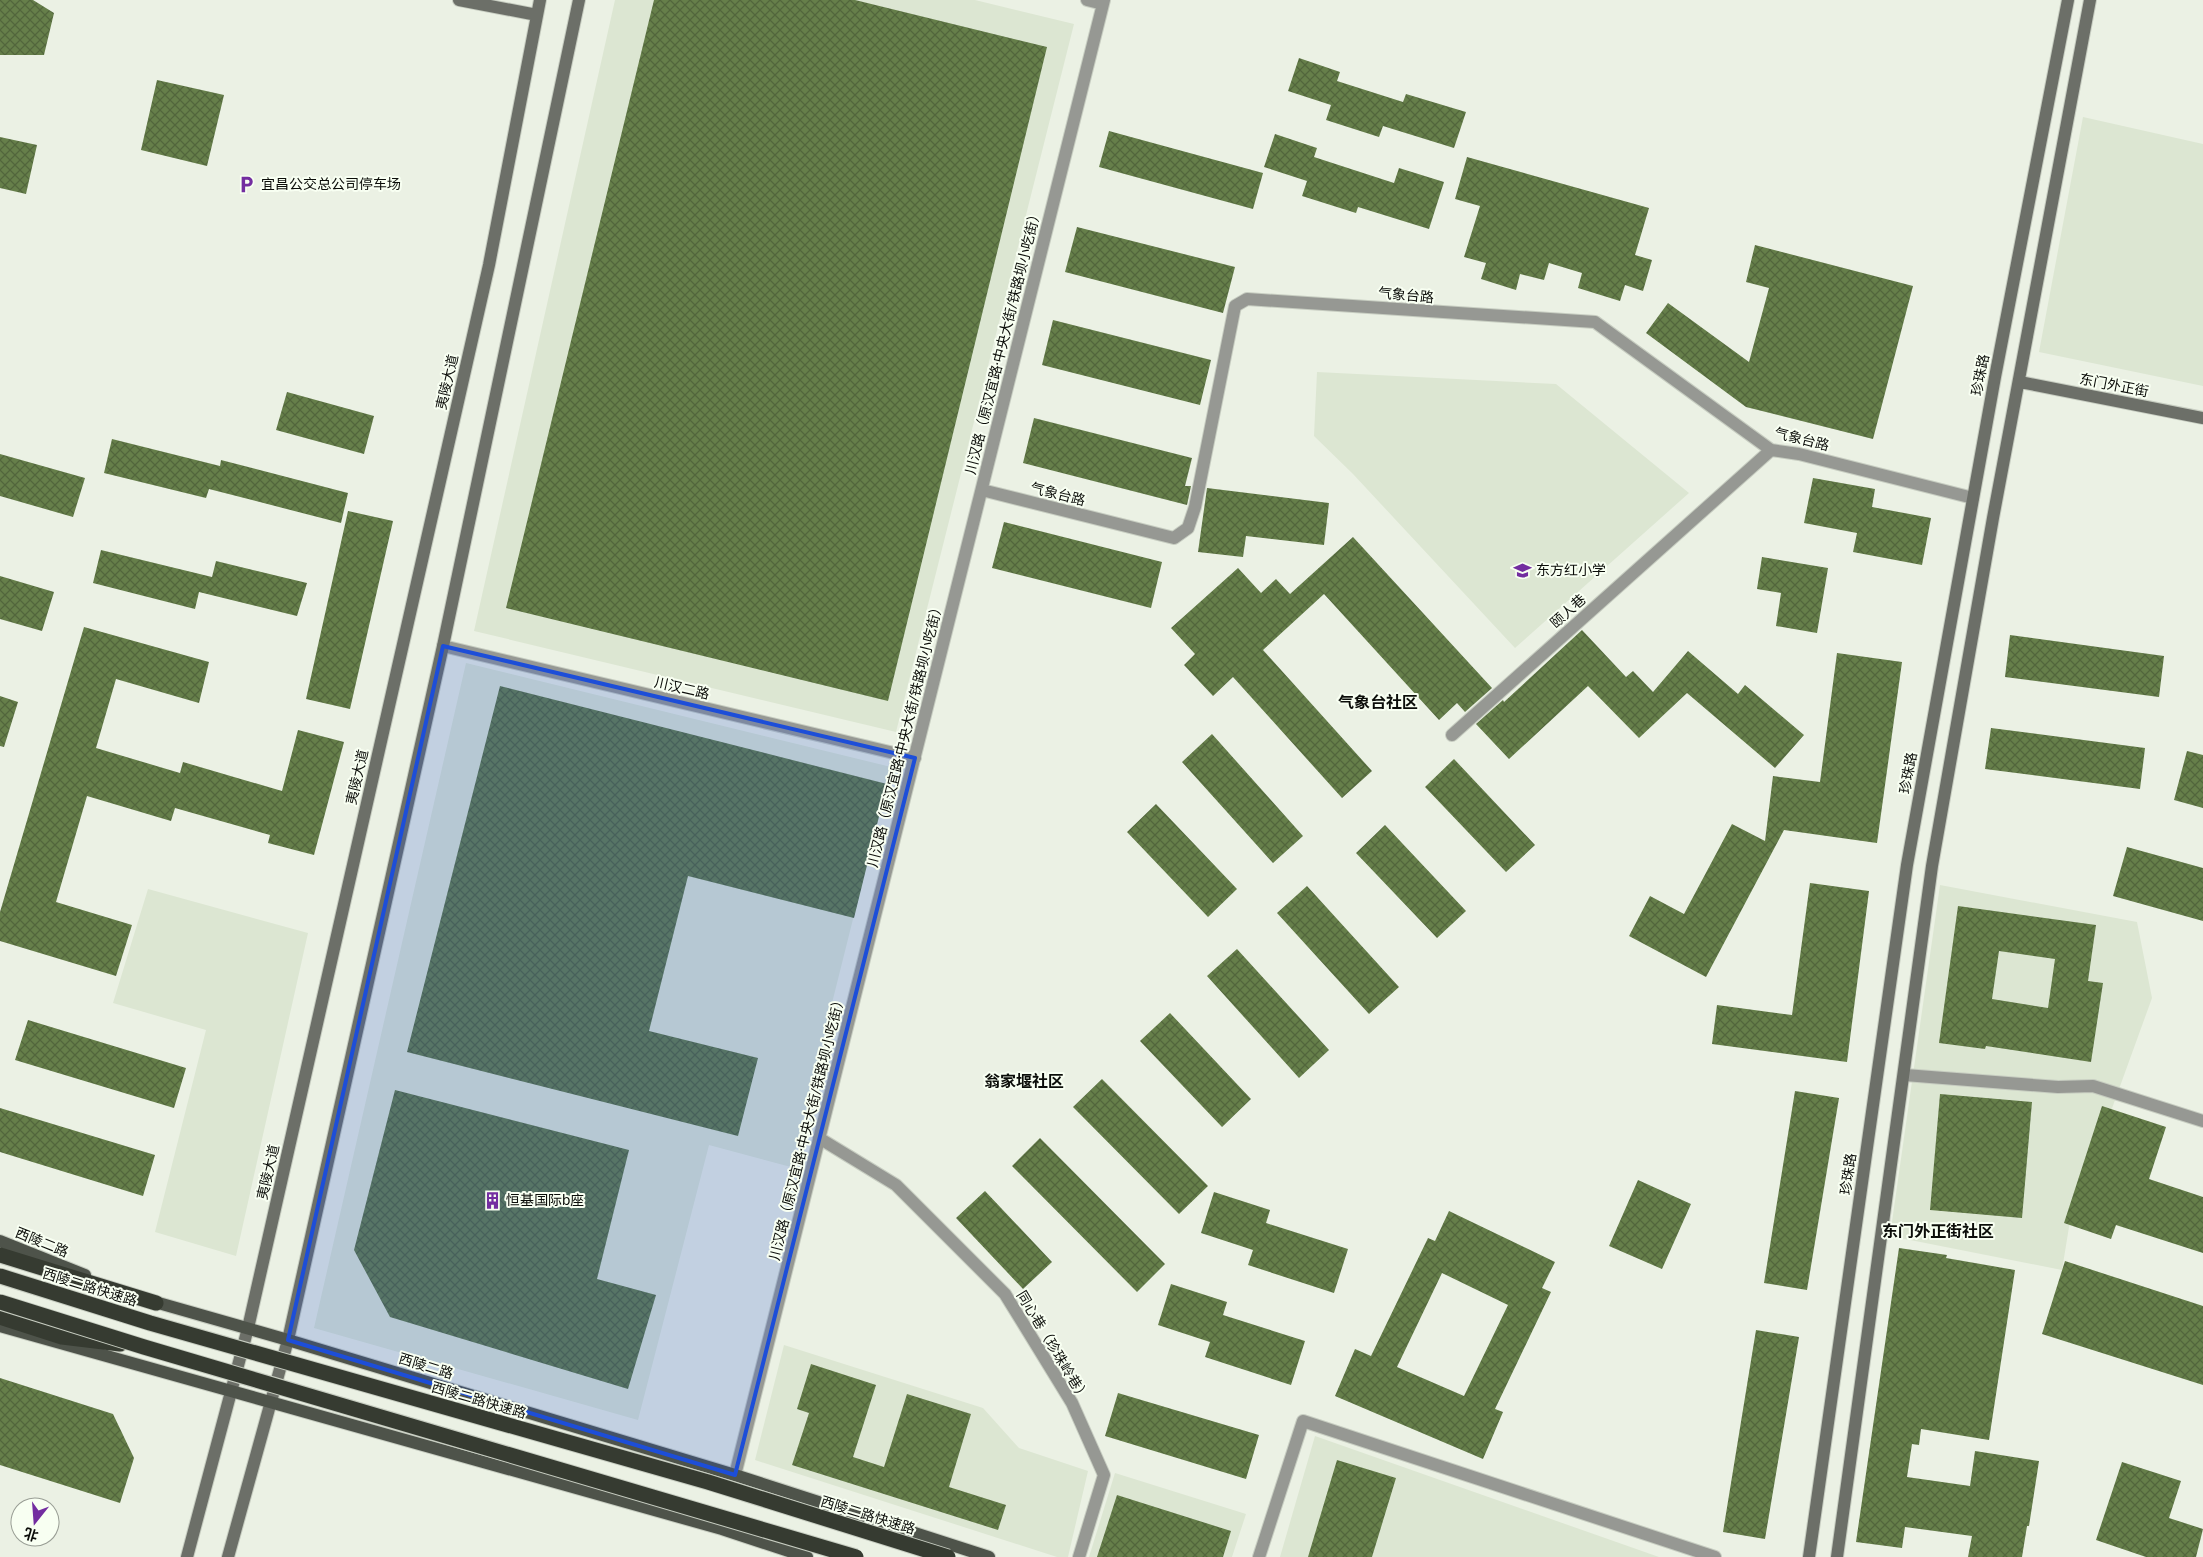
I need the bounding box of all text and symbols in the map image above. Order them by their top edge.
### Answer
parking icon: 宜昌公交总公司停车场 [237,174,257,194]
place label: 宜昌公交总公司停车场 [261,176,401,192]
street label: 川汉路（原汉宜路·中央大街/铁路坝小吃街） [962,206,1044,476]
street label: 气象台路 [1377,285,1435,305]
street label: 夷陵大道 [433,353,461,411]
street label: 珍珠路 [1968,353,1992,397]
street label: 东门外正街 [2078,370,2150,400]
street label: 气象台路 [1773,424,1831,454]
street label: 气象台路 [1029,479,1087,509]
school or university icon: 东方红小学 [1512,560,1532,580]
place label: 东方红小学 [1536,562,1606,578]
street label: 颐人巷 [1547,591,1589,631]
street label: 川汉路（原汉宜路·中央大街/铁路坝小吃街） [864,599,946,869]
street label: 川汉二路 [653,674,711,702]
district label: 气象台社区 [1338,693,1418,712]
street label: 夷陵大道 [343,748,371,806]
street label: 珍珠路 [1896,751,1920,795]
street label: 川汉路（原汉宜路·中央大街/铁路坝小吃街） [766,992,848,1262]
district label: 翁家堰社区 [984,1072,1064,1091]
street label: 夷陵大道 [254,1143,282,1201]
street label: 珍珠路 [1837,1152,1859,1196]
building icon: 恒基国际b座 [482,1190,502,1210]
place label: 恒基国际b座 [506,1192,584,1208]
district label: 东门外正街社区 [1882,1222,1994,1241]
street label: 西陵二路 [13,1224,71,1260]
street label: 西陵二路快速路 [41,1265,139,1309]
street label: 同心巷（珍珠岭巷） [1014,1288,1092,1404]
street label: 西陵二路 [397,1350,455,1382]
street label: 西陵二路快速路 [430,1379,528,1421]
street label: 西陵二路快速路 [819,1493,917,1537]
north arrow [10,1497,60,1547]
text: 北 [22,1525,40,1544]

